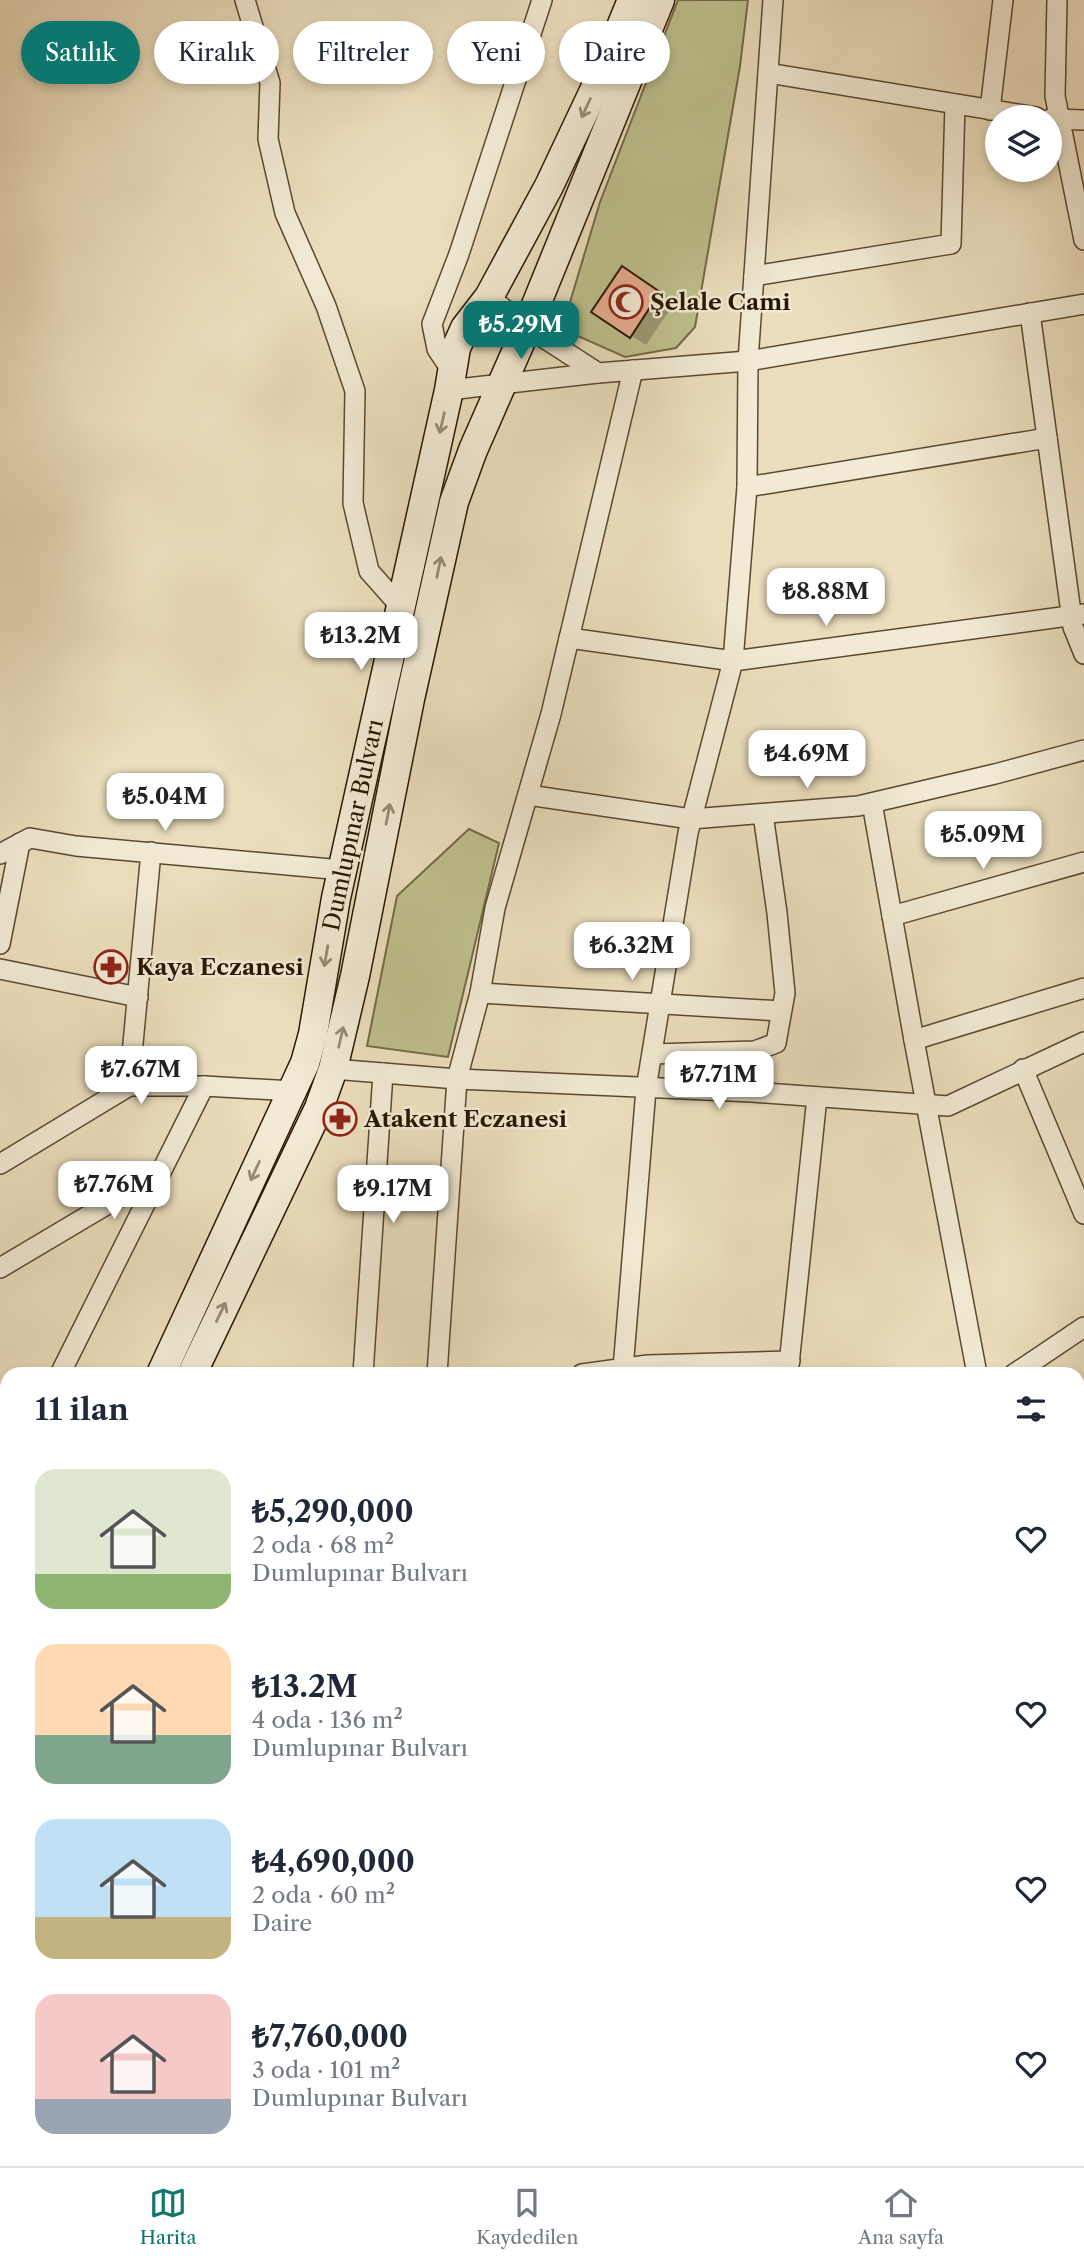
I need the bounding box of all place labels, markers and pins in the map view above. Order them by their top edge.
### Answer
mosque icon: Şelale Cami [607,283,645,321]
place label: Şelale Cami [650,288,790,316]
pin: ₺5.29M [464,302,578,361]
pin: ₺8.88M [769,568,883,628]
pin: ₺13.2M [304,612,418,672]
pin: ₺4.69M [750,730,864,790]
pin: ₺5.04M [108,774,222,833]
pin: ₺5.09M [926,812,1040,871]
pin: ₺6.32M [575,922,689,982]
pharmacy icon: Kaya Eczanesi [92,948,130,986]
place label: Kaya Eczanesi [136,953,304,981]
pin: ₺7.67M [84,1046,198,1106]
pin: ₺7.71M [662,1052,776,1111]
pharmacy icon: Atakent Eczanesi [321,1100,359,1138]
place label: Atakent Eczanesi [363,1105,567,1133]
pin: ₺7.76M [57,1162,171,1221]
pin: ₺9.17M [336,1166,450,1225]

